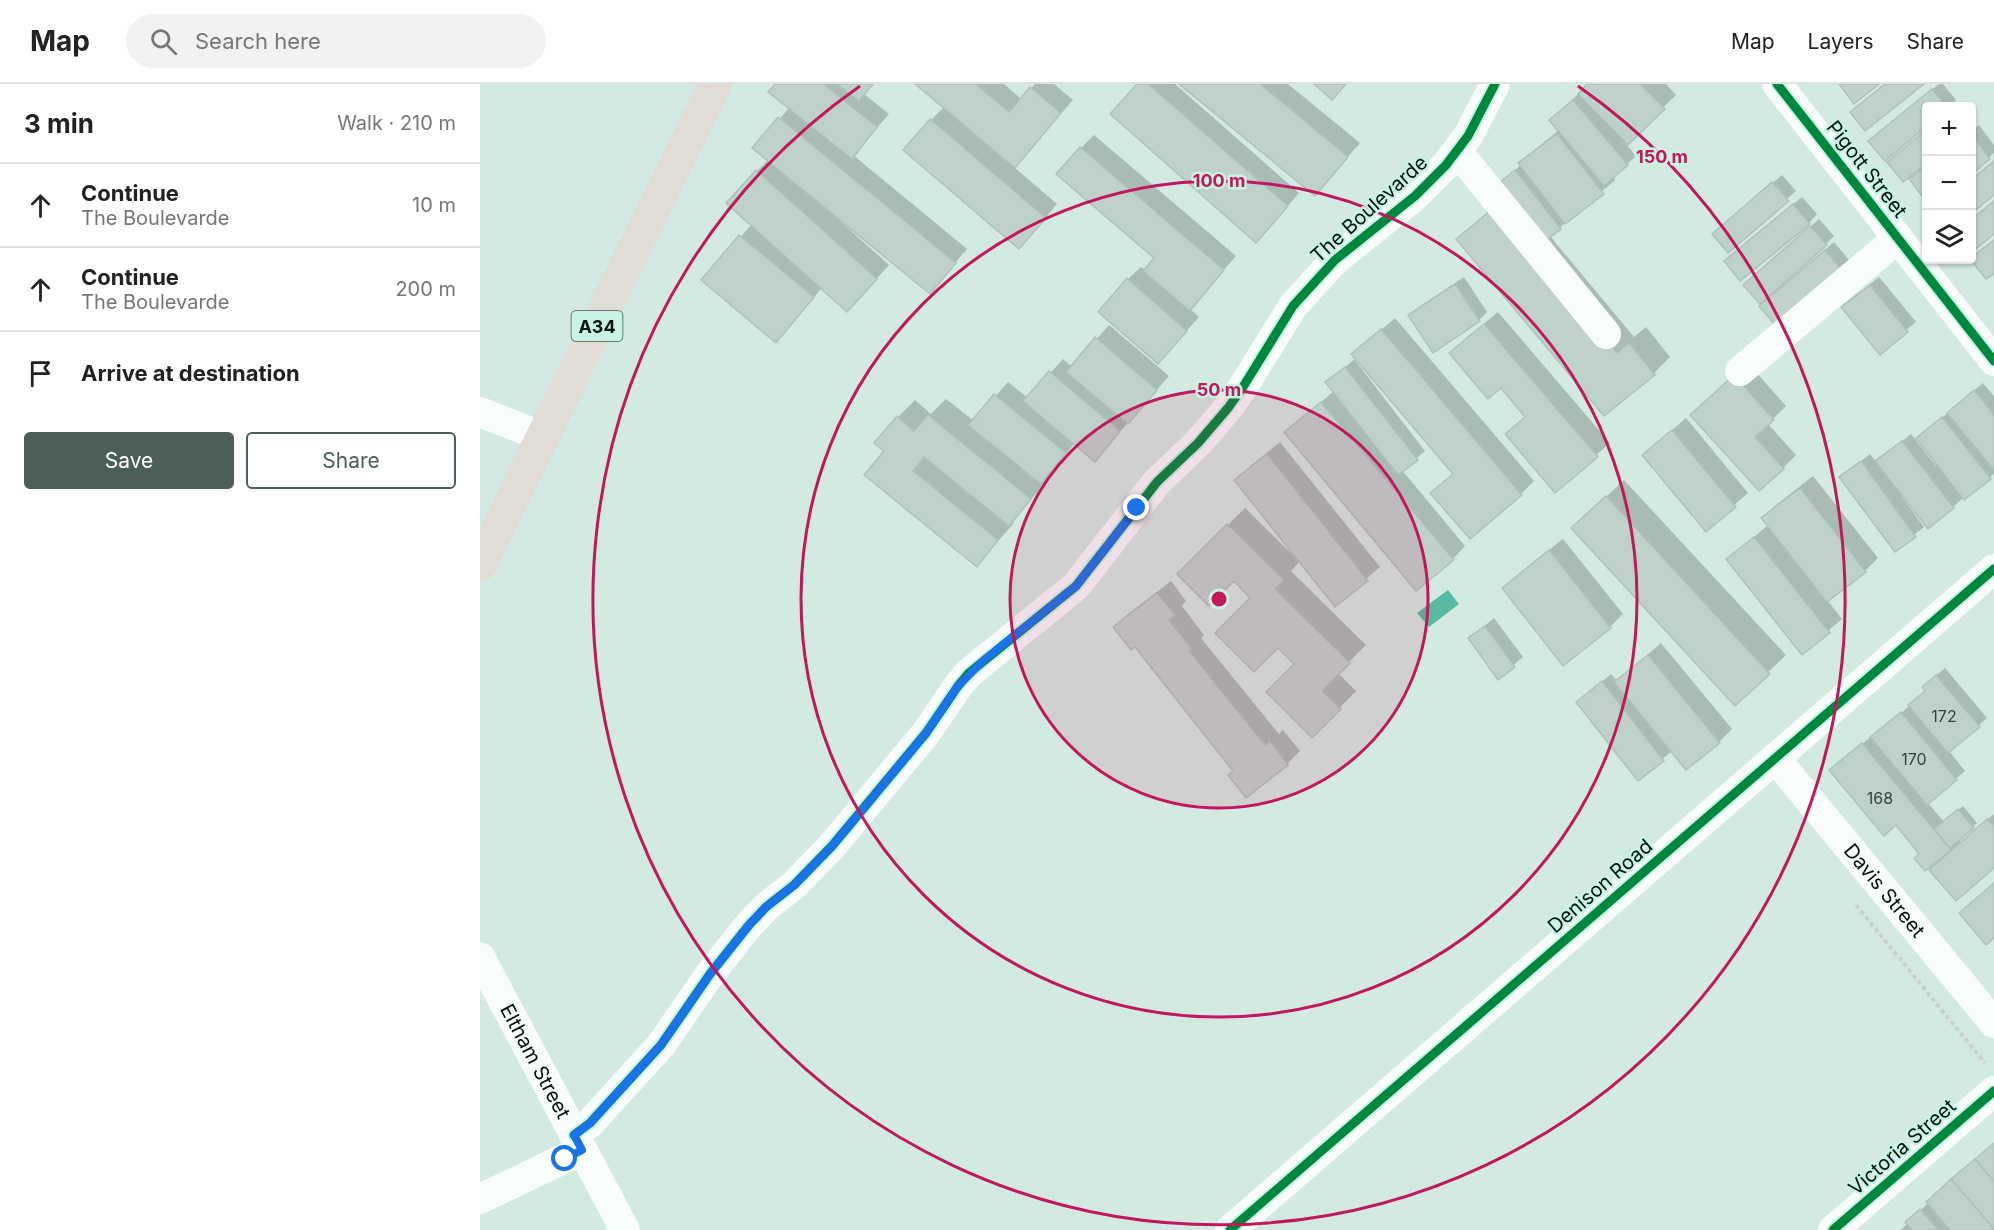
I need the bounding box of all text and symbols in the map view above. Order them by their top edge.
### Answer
search box [126,14,546,68]
text: Map [30,24,90,58]
icon: search [147,25,180,58]
text: Search here [195,28,321,54]
text: Map [1731,29,1775,54]
text: Layers [1808,29,1874,54]
text: Share [1907,29,1964,54]
map controls [1922,102,1976,264]
button: + [1922,102,1976,156]
text: 3 min [24,108,94,139]
text: Walk · 210 m [337,111,456,135]
street label: Pigott Street [1822,116,1913,223]
text: 150 m [1636,146,1688,167]
street label: The Boulevarde [1306,150,1432,268]
button: − [1922,156,1976,210]
text: 100 m [1193,170,1245,191]
text: Continue [81,180,179,206]
icon: ahead [24,189,57,222]
text: 10 m [412,193,456,217]
text: The Boulevarde [81,206,230,230]
button: layers [1922,210,1976,264]
text: Continue [81,264,179,290]
icon: ahead [24,273,57,306]
text: 200 m [395,277,456,301]
text: The Boulevarde [81,290,230,314]
road number: A34 [572,311,622,341]
icon: arrive [24,357,57,390]
text: Arrive at destination [81,360,300,386]
text: 50 m [1197,379,1241,400]
button: Save [24,432,234,489]
button: Share [246,432,456,489]
route end [1123,494,1149,520]
centre of rings [1209,589,1229,609]
house number: 172 [1931,706,1957,726]
house number: 170 [1901,749,1927,769]
house number: 168 [1867,788,1893,808]
street label: Denison Road [1543,834,1657,938]
street label: Davis Street [1839,839,1930,943]
street label: Eltham Street [495,1000,576,1123]
street label: Victoria Street [1843,1094,1961,1200]
route start [551,1145,577,1171]

